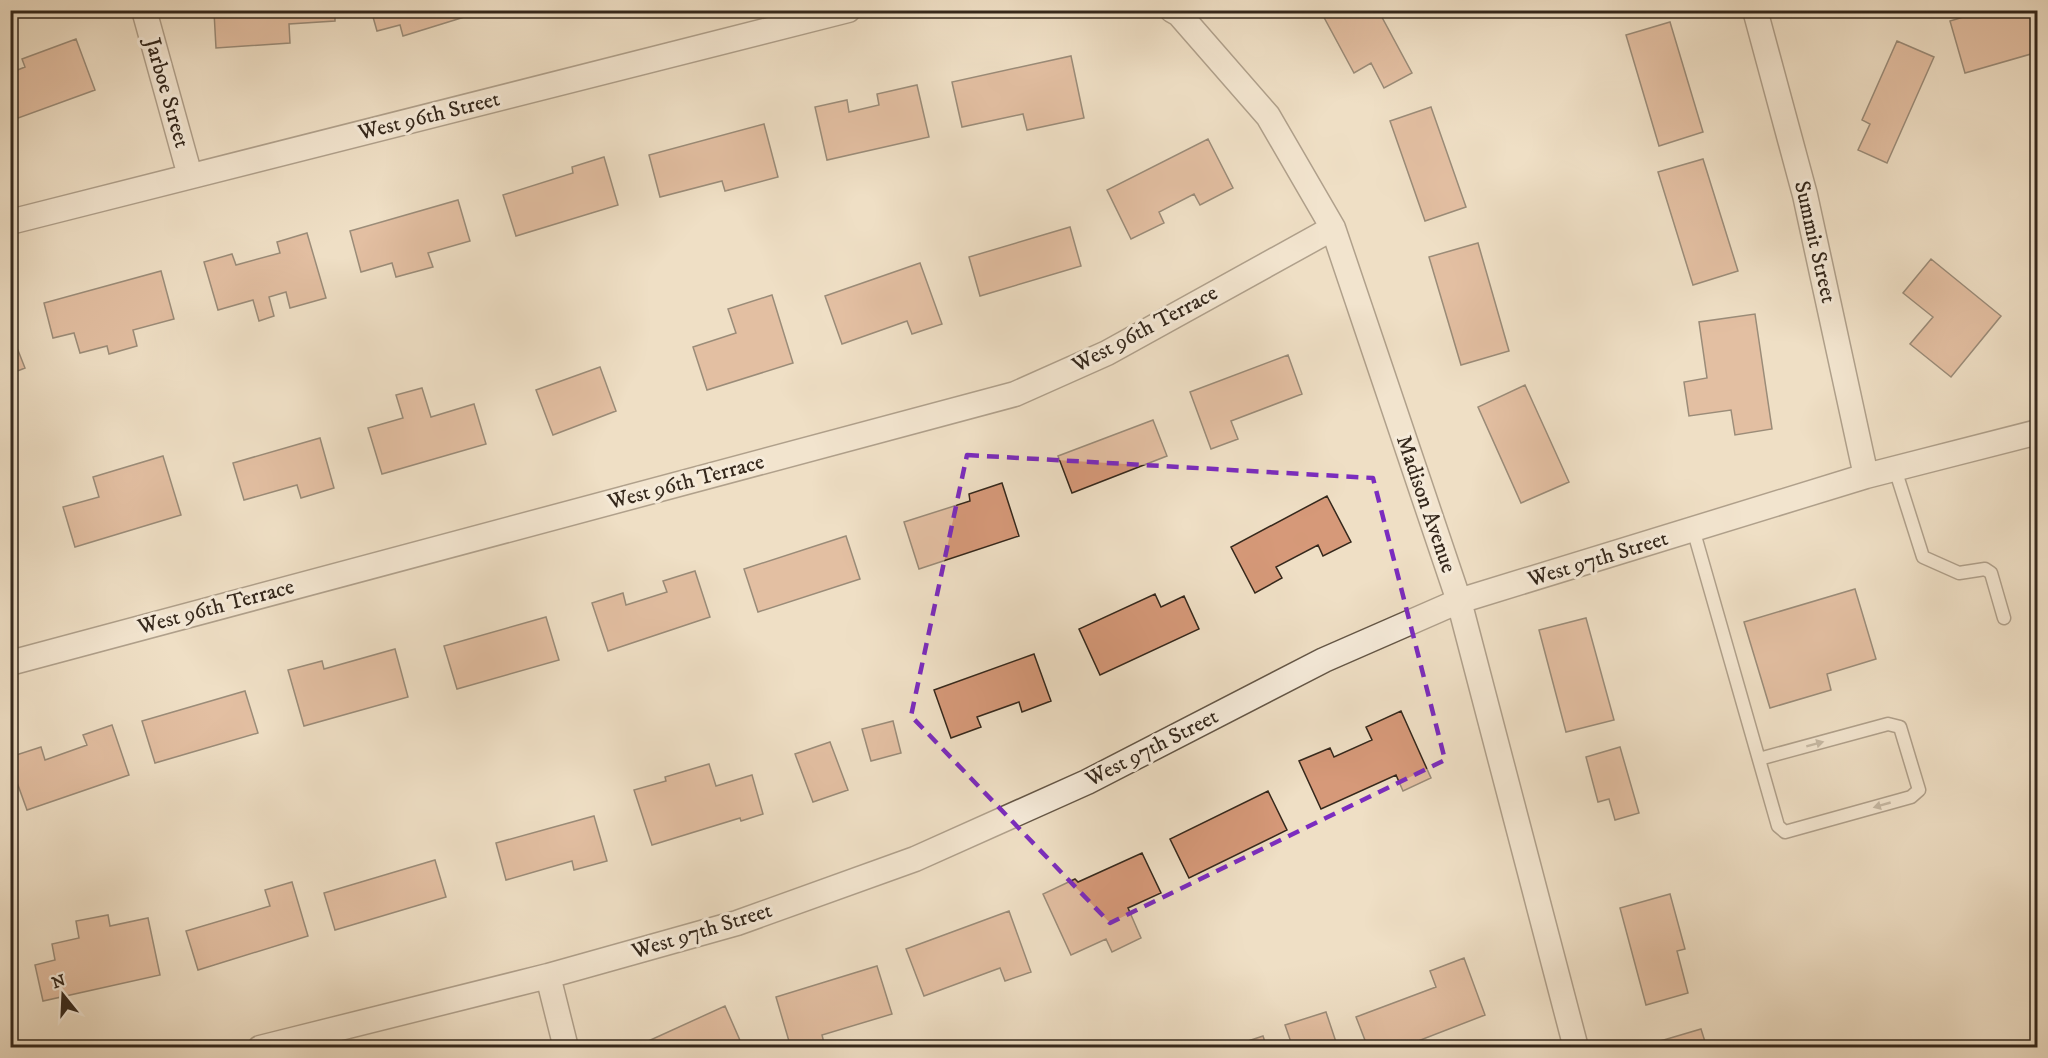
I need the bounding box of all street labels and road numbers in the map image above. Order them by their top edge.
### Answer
street label: Jarboe Street [138,33,196,151]
street label: West 96th Street [354,85,503,147]
street label: Summit Street [1788,178,1842,306]
street label: West 96th Terrace [1067,279,1222,379]
street label: Madison Avenue [1390,432,1462,576]
street label: West 96th Terrace [604,448,767,516]
street label: West 97th Street [1524,525,1671,593]
street label: West 96th Terrace [134,573,297,641]
street label: West 97th Street [1080,703,1223,793]
street label: West 97th Street [628,897,775,965]

